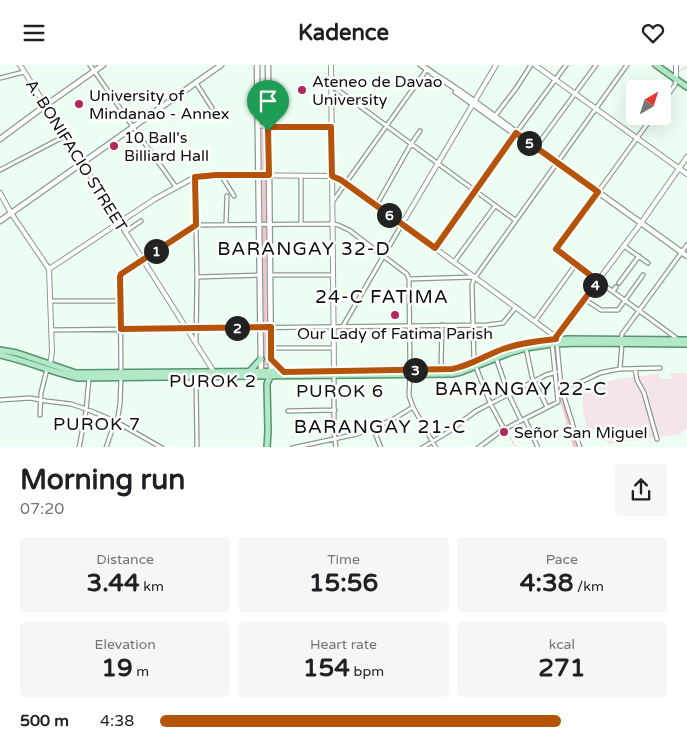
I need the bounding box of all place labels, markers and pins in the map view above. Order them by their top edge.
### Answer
place label: Ateneo de Davao University [312,72,442,110]
pin [247,80,289,131]
marker: Ateneo de Davao University [296,84,308,96]
place label: University of Mindanao - Annex [89,86,229,124]
marker: University of Mindanao - Annex [73,98,85,110]
place label: 10 Ball's Billiard Hall [124,128,209,166]
pin: 5 [516,131,542,155]
marker: 10 Ball's Billiard Hall [108,140,120,152]
pin: 6 [376,203,402,227]
pin: 1 [144,239,168,263]
pin: 4 [582,273,608,297]
marker: Our Lady of Fatima Parish [389,309,401,321]
pin: 2 [224,315,250,341]
place label: Our Lady of Fatima Parish [297,324,493,344]
pin: 3 [402,357,428,383]
place label: Señor San Miguel [514,423,648,443]
marker: Señor San Miguel [498,426,510,438]

